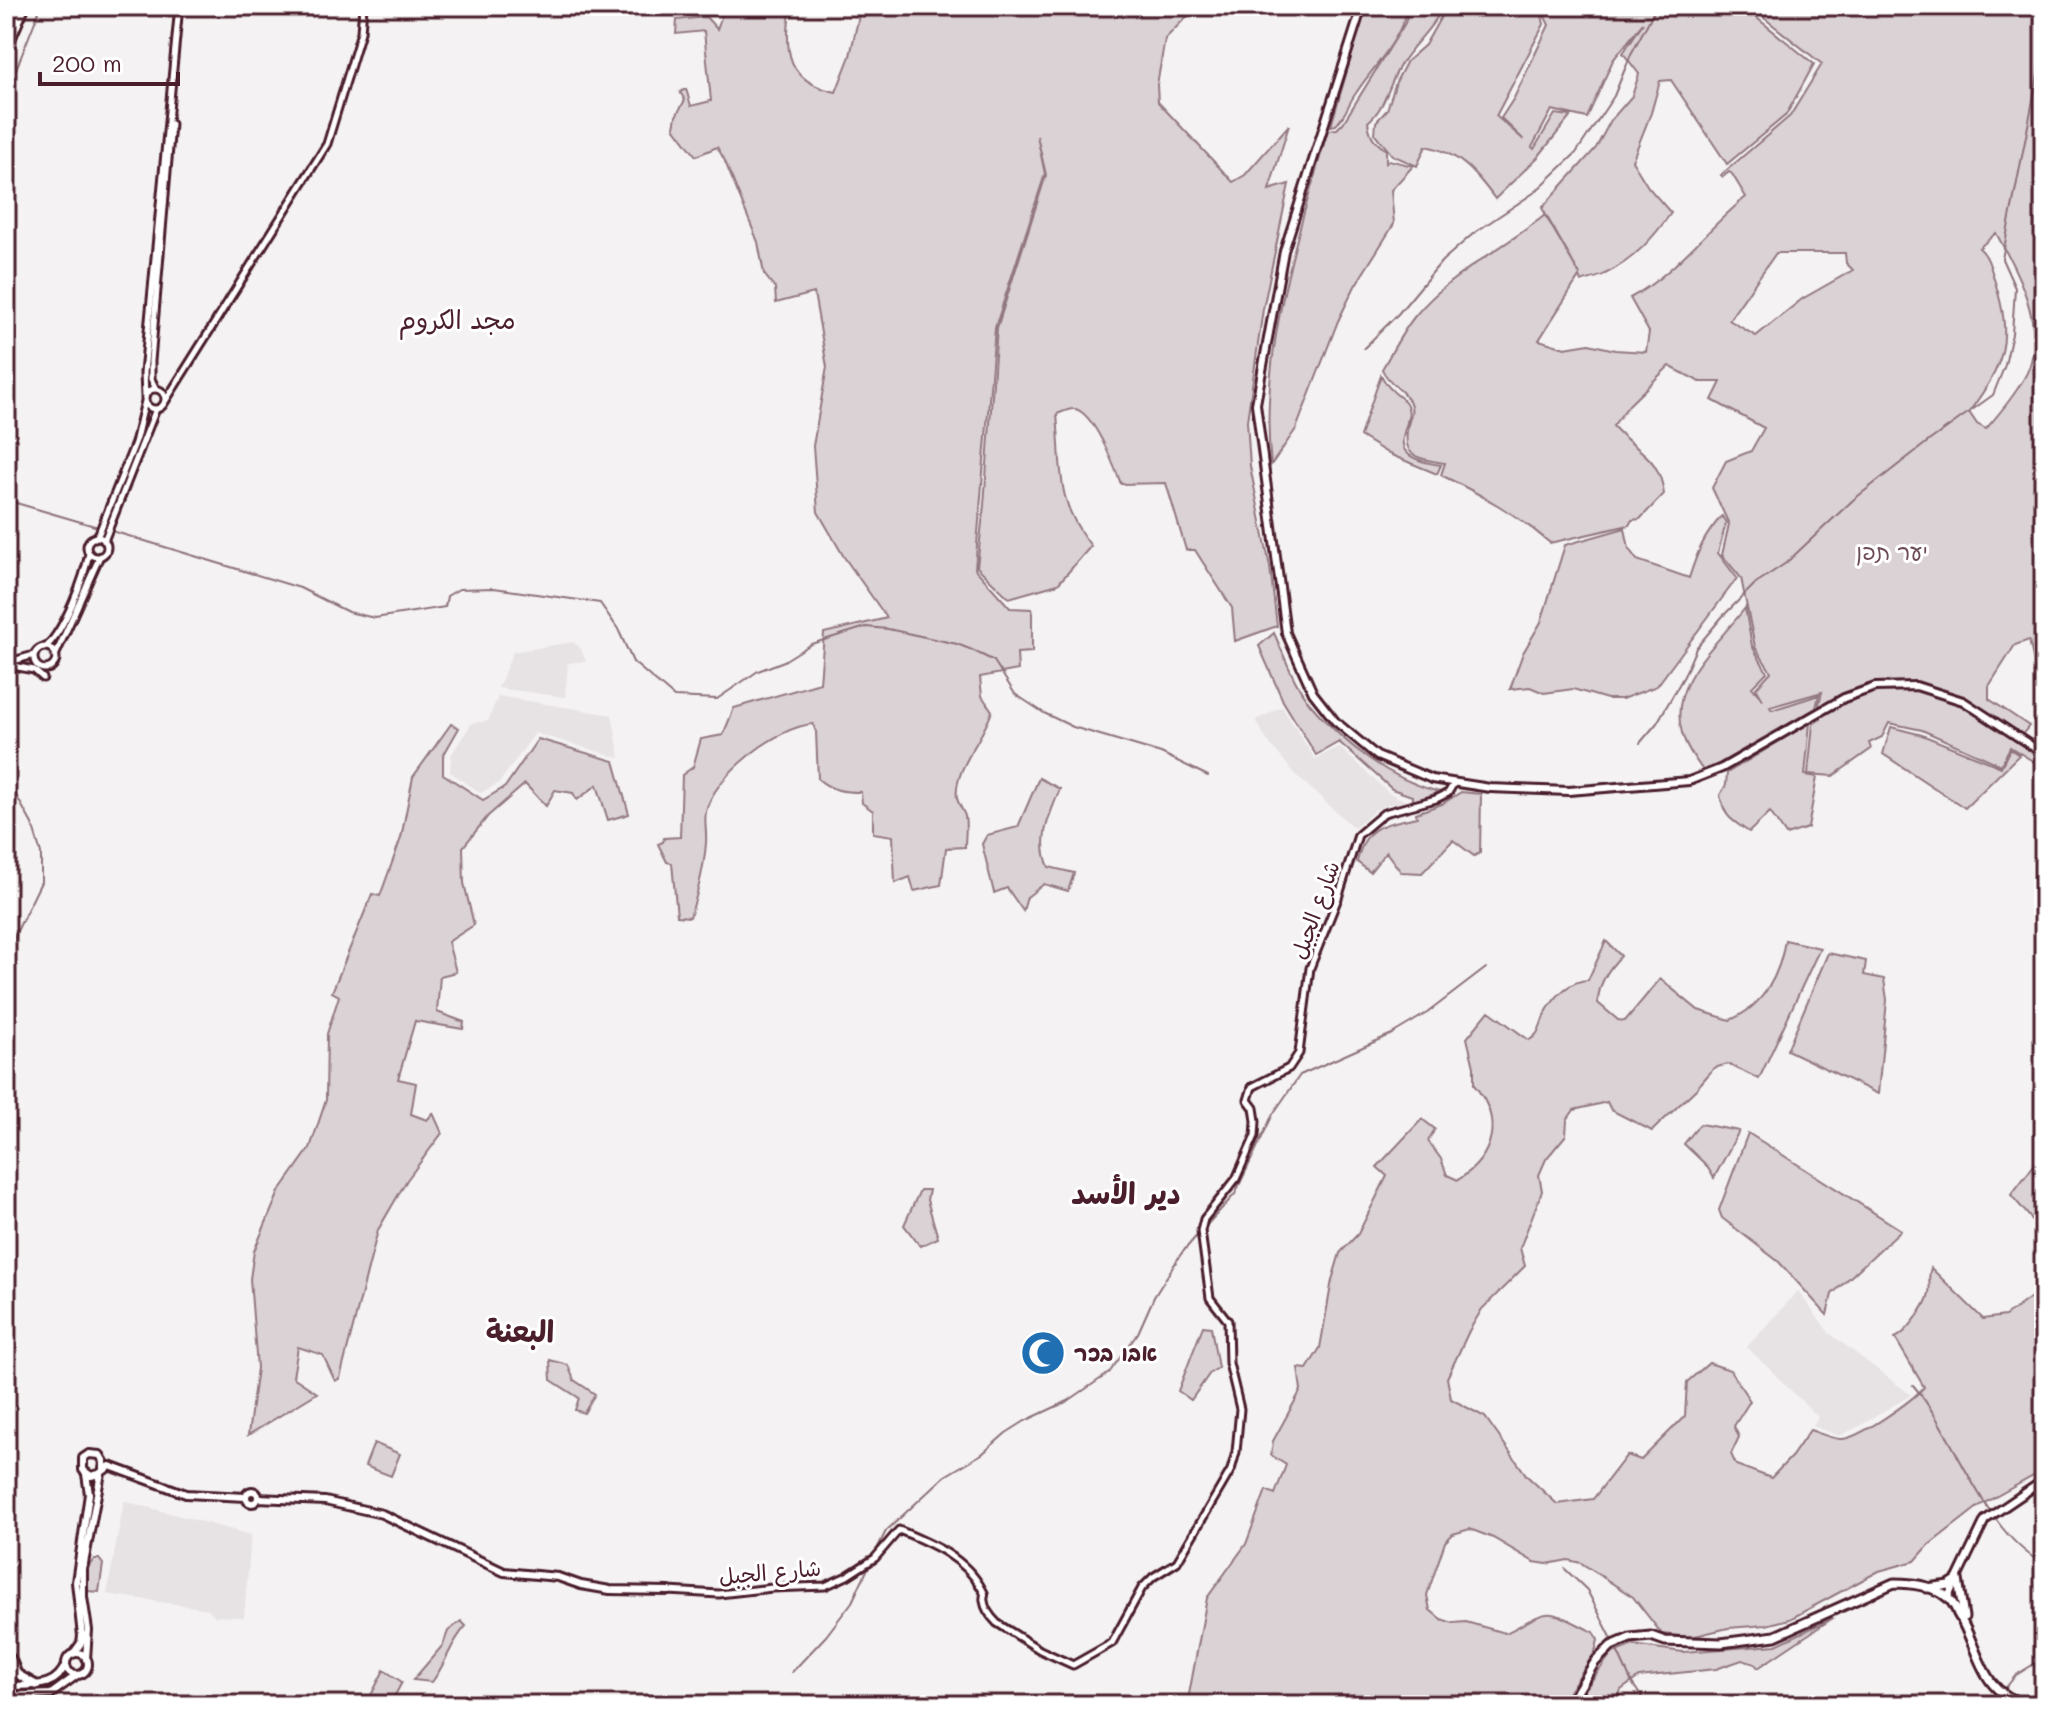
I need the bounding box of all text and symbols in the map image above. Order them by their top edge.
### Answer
scale bar [40,36,178,86]
text: 200 m [52,47,122,78]
district label: مجد الكروم [398,302,516,340]
park label: יער תפן [1856,537,1928,566]
street label: شارع الجبل [1283,857,1348,964]
district label: دير الأسد [1071,1172,1181,1212]
district label: البعنة [486,1310,554,1350]
mosque icon: אבו בכר [1019,1329,1067,1377]
place label: אבו בכר [1074,1338,1158,1367]
street label: شارع الجبل [718,1553,823,1592]

